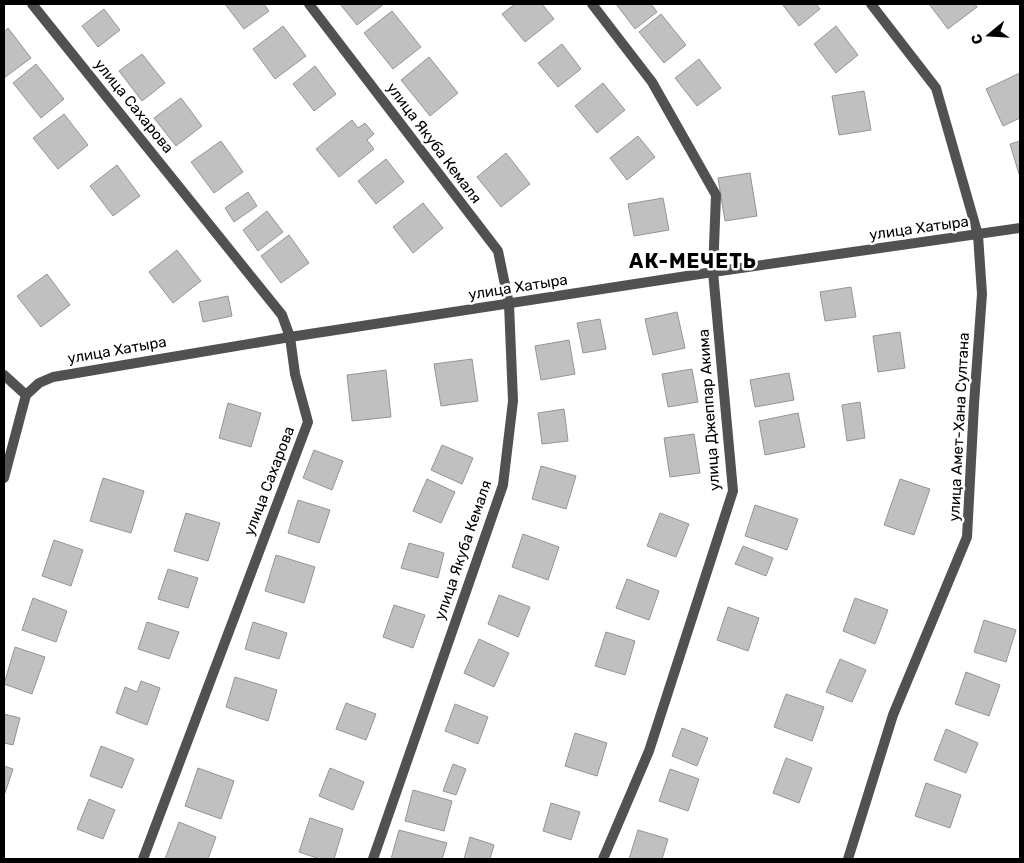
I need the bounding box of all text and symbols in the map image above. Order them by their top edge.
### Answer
north arrow [964,10,1014,60]
text: С [967,31,987,46]
street label: улица Сахарова [91,55,177,157]
street label: улица Якуба Кемаля [383,79,485,207]
street label: улица Хатыра [868,212,970,244]
district label: АК-МЕЧЕТЬ [629,249,757,273]
street label: улица Хатыра [467,270,569,304]
street label: улица Джеппар Акима [694,328,724,492]
street label: улица Хатыра [66,332,168,368]
street label: улица Амет-Хана Султана [945,332,973,522]
street label: улица Сахарова [240,424,298,538]
street label: улица Якуба Кемаля [431,478,495,622]

